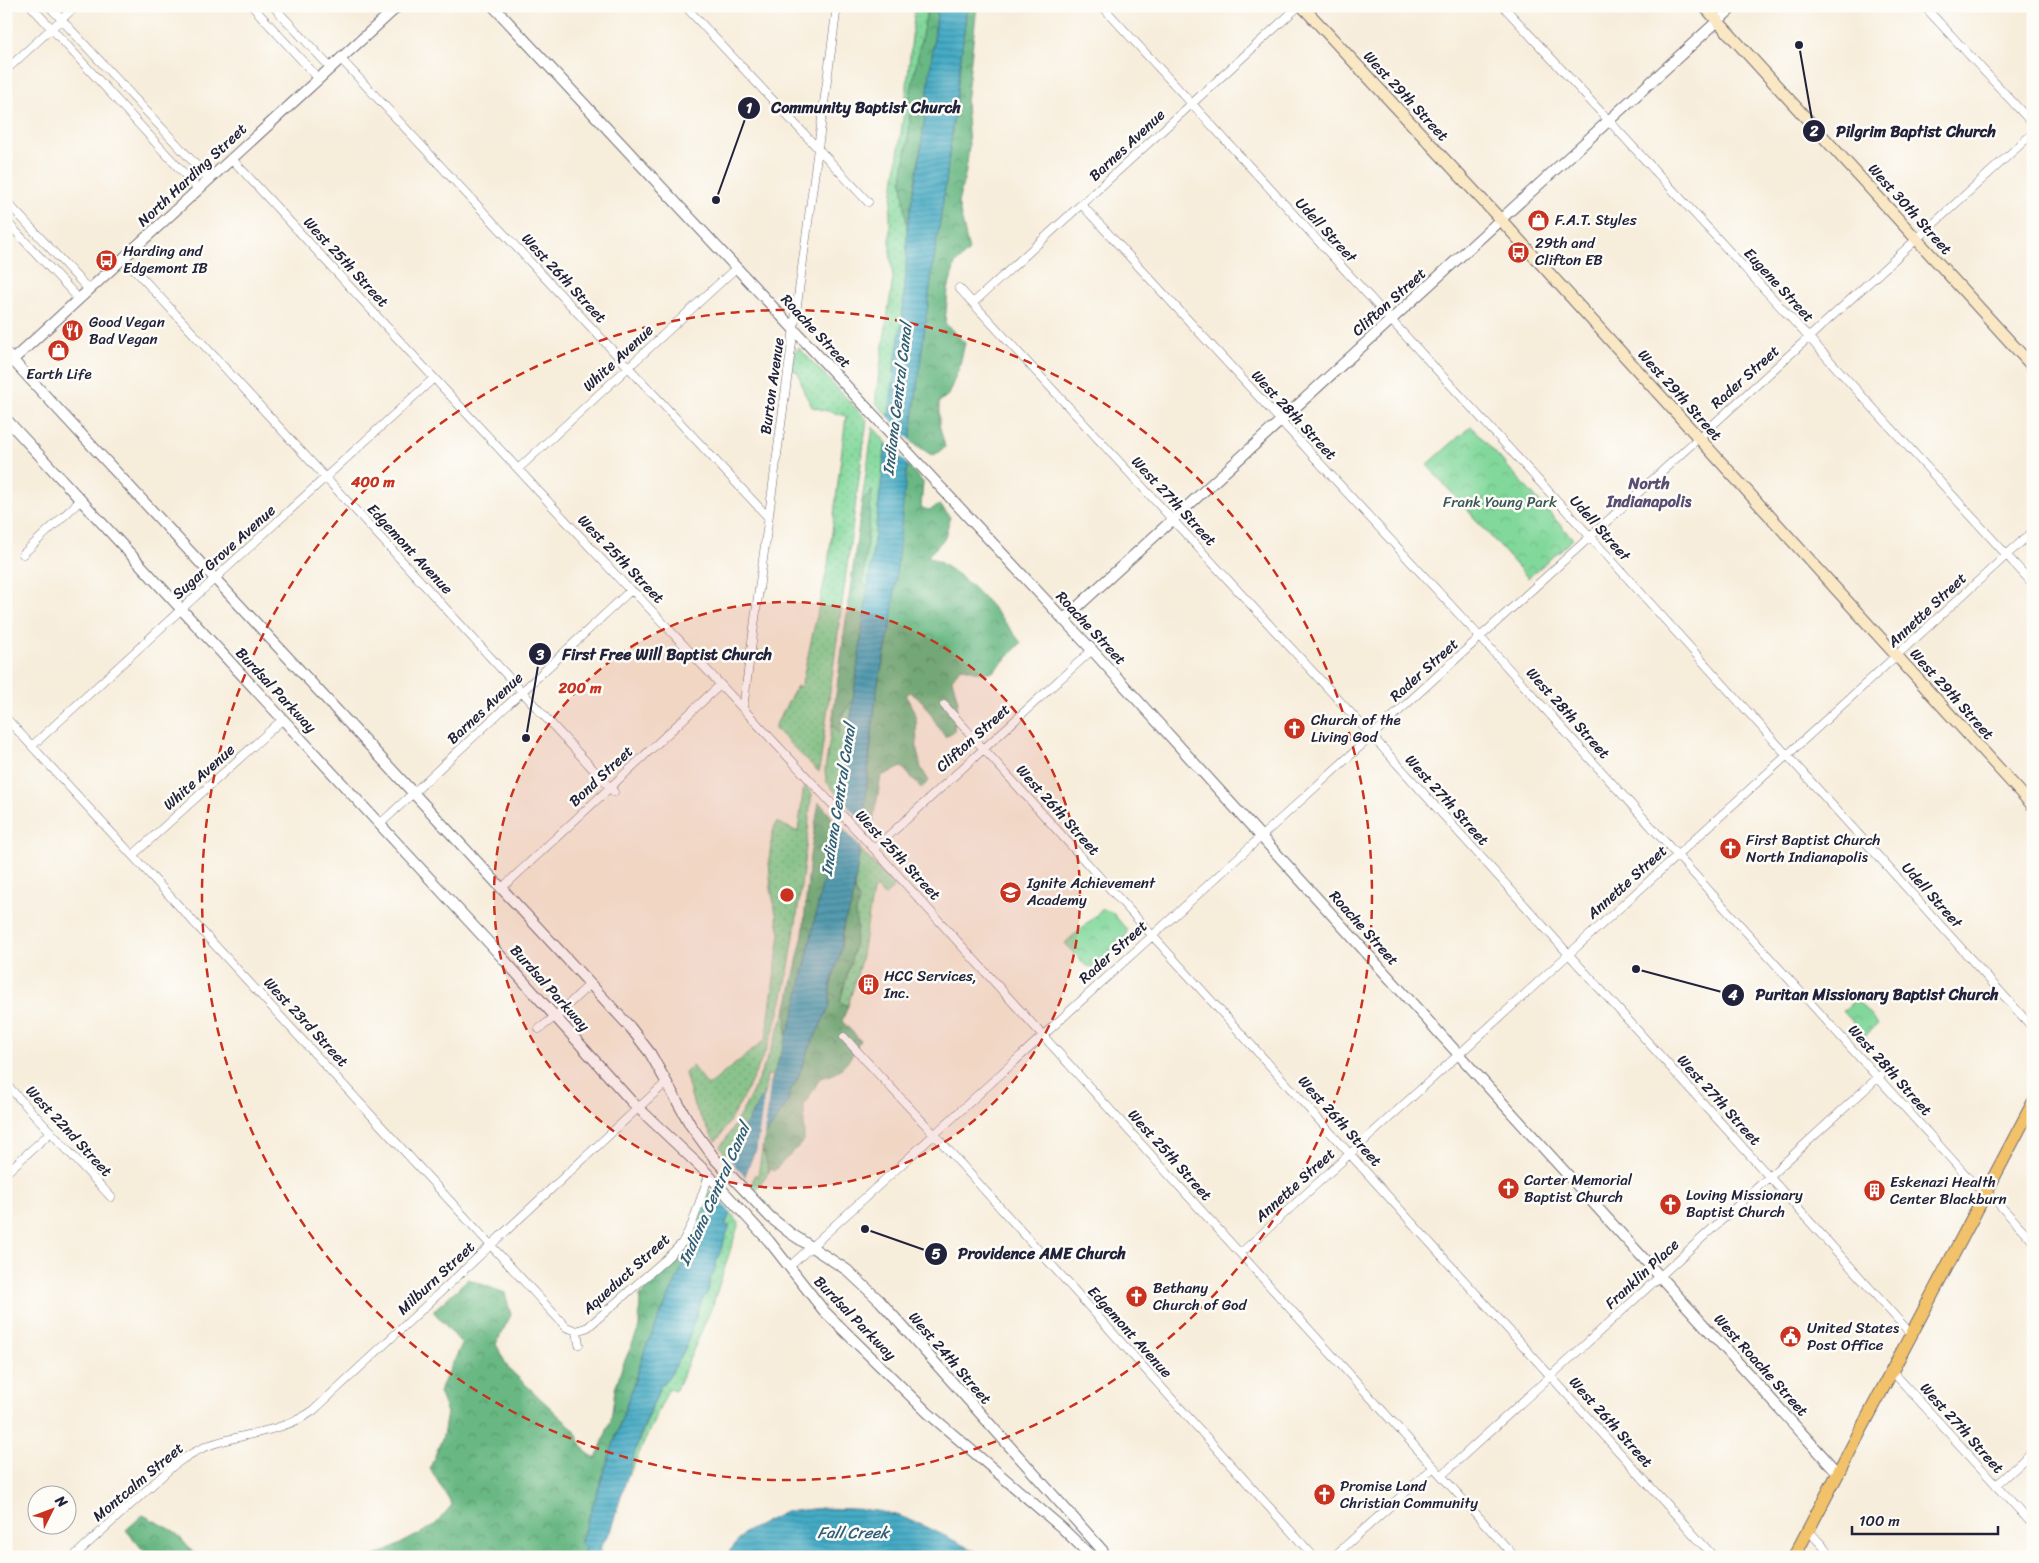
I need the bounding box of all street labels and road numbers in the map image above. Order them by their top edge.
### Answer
street label: West 29th Street [1357,45,1456,148]
street label: Barnes Avenue [1083,102,1171,188]
street label: North Harding Street [131,117,253,233]
street label: West 30th Street [1861,157,1959,261]
street label: Udell Street [1289,191,1364,269]
street label: West 25th Street [297,211,395,314]
street label: West 26th Street [515,227,613,330]
street label: Eugene Street [1737,242,1821,329]
street label: Clifton Street [1346,261,1433,343]
street label: Roache Street [774,288,858,375]
street label: White Avenue [576,318,660,398]
street label: Burton Avenue [752,336,792,436]
street label: Rader Street [1705,338,1786,415]
street label: West 29th Street [1631,343,1729,447]
street label: West 28th Street [1245,364,1343,467]
street label: West 27th Street [1125,450,1223,553]
street label: Udell Street [1563,489,1638,568]
street label: Edgemont Avenue [361,497,460,601]
street label: Sugar Grove Avenue [166,498,282,606]
street label: West 25th Street [571,508,671,610]
street label: Annette Street [1881,566,1973,655]
street label: Roache Street [1049,585,1133,672]
street label: Rader Street [1384,631,1465,708]
street label: Burdsal Parkway [229,641,323,739]
street label: West 29th Street [1903,642,2001,746]
street label: West 28th Street [1519,661,1617,765]
street label: Barnes Avenue [441,665,529,751]
street label: Clifton Street [930,697,1017,779]
street label: White Avenue [157,737,241,817]
street label: Bond Street [563,739,640,813]
street label: West 27th Street [1399,748,1496,852]
street label: West 26th Street [1010,758,1107,862]
street label: West 25th Street [849,804,947,907]
street label: Annette Street [1580,838,1673,926]
street label: Udell Street [1895,856,1970,935]
street label: Roache Street [1323,884,1406,972]
street label: Rader Street [1073,913,1154,990]
street label: Burdsal Parkway [504,938,597,1038]
street label: West 23rd Street [257,971,355,1073]
street label: West 28th Street [1841,1018,1939,1122]
street label: West 27th Street [1671,1048,1768,1152]
street label: West 26th Street [1292,1069,1389,1173]
street label: West 22nd Street [19,1079,119,1183]
street label: West 25th Street [1121,1103,1219,1207]
street label: Annette Street [1248,1141,1341,1229]
street label: Aqueduct Street [575,1227,676,1321]
street label: Franklin Place [1599,1232,1686,1316]
street label: Milburn Street [391,1234,481,1321]
street label: Burdsal Parkway [807,1269,903,1367]
street label: Edgemont Avenue [1081,1280,1179,1384]
street label: West 24th Street [902,1305,998,1411]
street label: West Roache Street [1707,1307,1815,1423]
street label: West 26th Street [1563,1370,1660,1474]
street label: West 27th Street [1914,1376,2011,1480]
street label: Montcalm Street [86,1436,190,1528]

